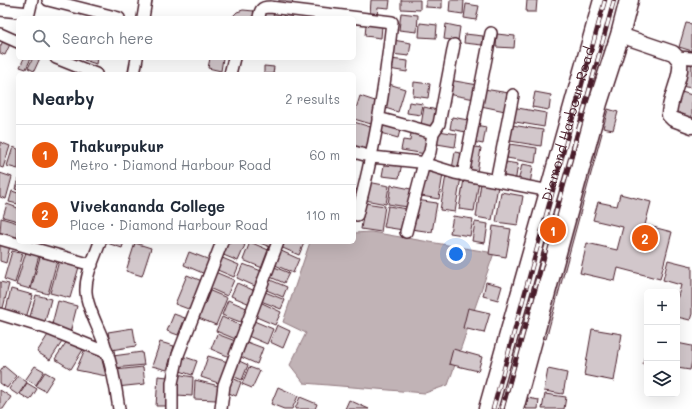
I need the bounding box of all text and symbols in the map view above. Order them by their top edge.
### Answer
search box [16,16,356,60]
icon: search [30,27,52,49]
text: Search here [62,28,153,48]
street label: Diamond Harbour Road [537,44,599,204]
text: Nearby [32,87,94,109]
text: 2 results [285,90,340,107]
text: Thakurpukur [70,136,164,156]
text: 1 [42,146,48,163]
text: 60 m [310,146,340,163]
text: Metro · Diamond Harbour Road [70,156,271,173]
text: Vivekananda College [70,196,225,216]
text: 2 [41,206,49,223]
text: 110 m [306,206,340,223]
pin: 1 [540,215,566,245]
text: Place · Diamond Harbour Road [70,216,268,233]
pin: 2 [632,223,658,253]
your location [446,244,466,264]
map controls [644,289,680,397]
button: + [644,289,680,325]
button: − [644,325,680,361]
button: layers [644,361,680,397]

